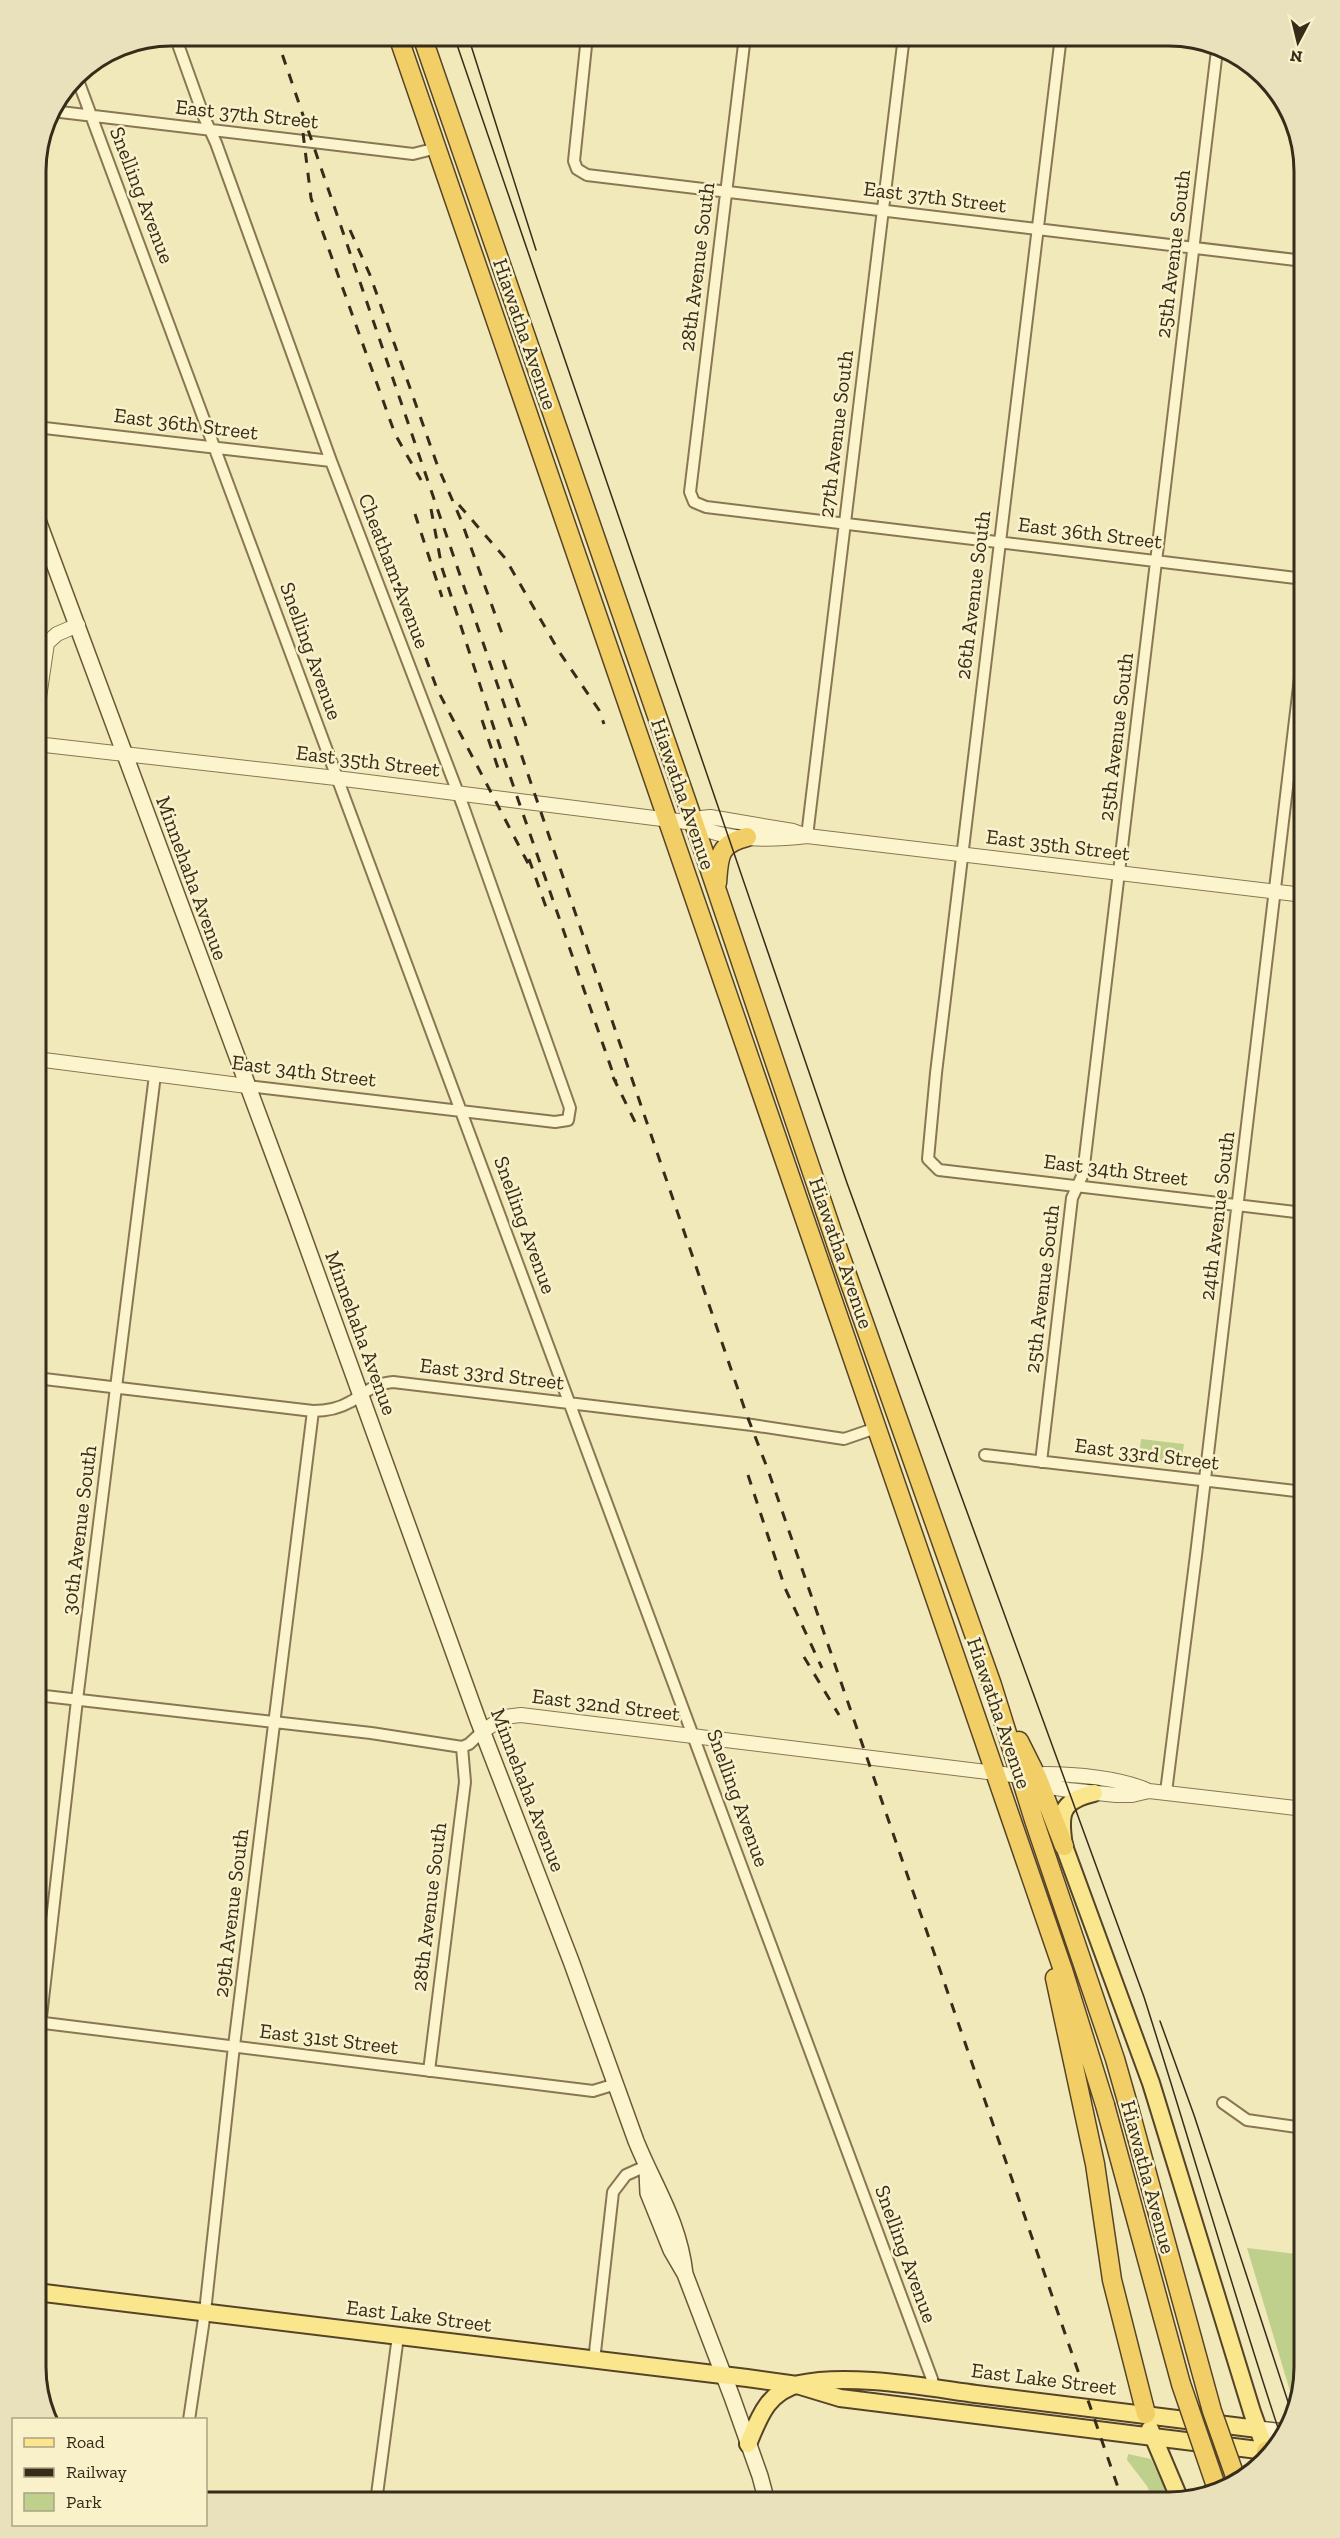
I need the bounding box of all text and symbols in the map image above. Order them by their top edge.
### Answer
north arrow [1268,12,1328,72]
text: N [1289,46,1303,67]
street label: East 37th Street [174,94,320,133]
street label: Snelling Avenue [105,123,180,267]
street label: 25th Avenue South [1150,168,1195,340]
street label: East 37th Street [862,175,1008,218]
street label: 28th Avenue South [674,181,719,353]
street label: Hiawatha Avenue [488,255,563,413]
street label: 27th Avenue South [813,348,858,519]
street label: East 36th Street [113,402,260,445]
street label: Cheatham Avenue [353,490,436,652]
street label: 26th Avenue South [950,509,995,681]
street label: East 36th Street [1017,511,1164,554]
street label: Snelling Avenue [275,579,348,723]
street label: 25th Avenue South [1093,651,1138,823]
street label: Hiawatha Avenue [646,715,721,873]
street label: East 35th Street [295,739,442,782]
street label: Minnehaha Avenue [151,792,234,963]
street label: East 35th Street [985,823,1132,866]
street label: East 34th Street [230,1049,378,1092]
street label: 24th Avenue South [1194,1130,1239,1302]
street label: East 34th Street [1042,1148,1190,1191]
street label: Snelling Avenue [489,1153,562,1297]
street label: Hiawatha Avenue [804,1174,879,1332]
street label: 25th Avenue South [1019,1203,1064,1375]
street label: Minnehaha Avenue [320,1247,403,1418]
street label: East 33rd Street [418,1352,566,1395]
street label: East 33rd Street [1073,1432,1221,1475]
street label: 30th Avenue South [56,1444,101,1616]
street label: Hiawatha Avenue [962,1634,1037,1792]
street label: East 32nd Street [531,1683,682,1726]
street label: Minnehaha Avenue [486,1705,571,1875]
street label: Snelling Avenue [702,1726,775,1870]
street label: 28th Avenue South [406,1821,451,1993]
street label: 29th Avenue South [208,1827,253,1999]
street label: East 31st Street [258,2018,400,2059]
street label: Hiawatha Avenue [1116,2097,1181,2257]
street label: Snelling Avenue [870,2182,943,2326]
street label: East Lake Street [345,2294,493,2337]
street label: East Lake Street [970,2357,1118,2400]
legend [12,2418,207,2526]
text: Road [66,2431,105,2453]
text: Railway [66,2461,128,2483]
text: Park [66,2491,102,2513]

